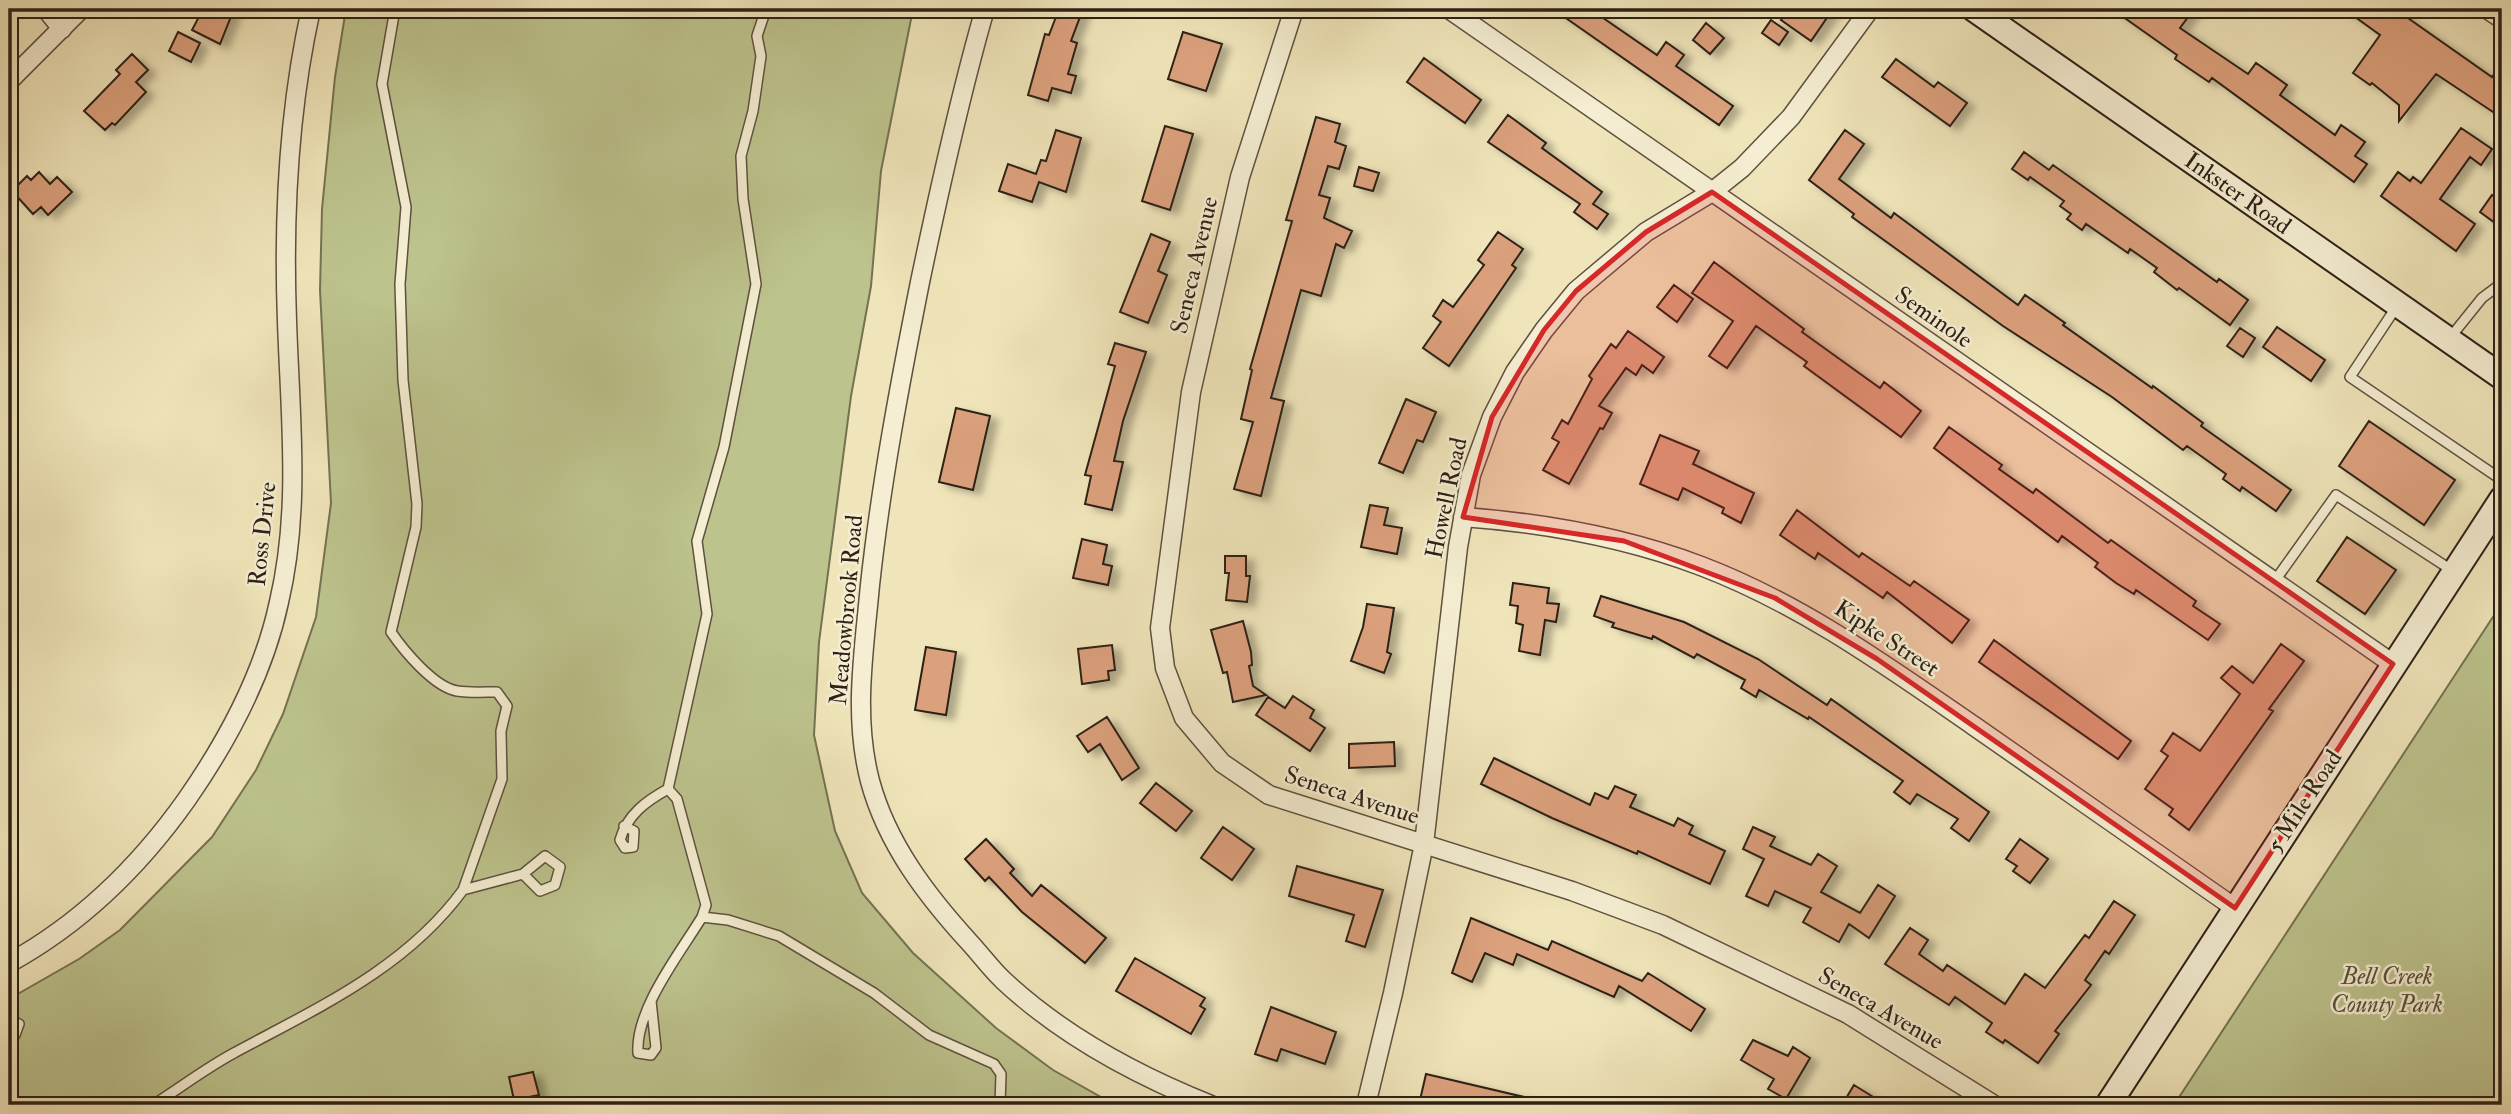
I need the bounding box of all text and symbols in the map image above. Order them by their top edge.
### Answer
street label: Inkster Road [2178,145,2297,242]
street label: Seneca Avenue [1164,193,1225,337]
street label: Seminole [1889,279,1979,355]
street label: Howell Road [1419,435,1474,561]
street label: Ross Drive [242,480,283,588]
street label: Meadowbrook Road [823,513,870,707]
street label: Kipke Street [1828,593,1945,684]
street label: 5 Mile Road [2260,744,2349,859]
street label: Seneca Avenue [1281,759,1423,832]
street label: Seneca Avenue [1812,960,1949,1057]
park label: Bell Creek County Park [2331,961,2443,1020]

